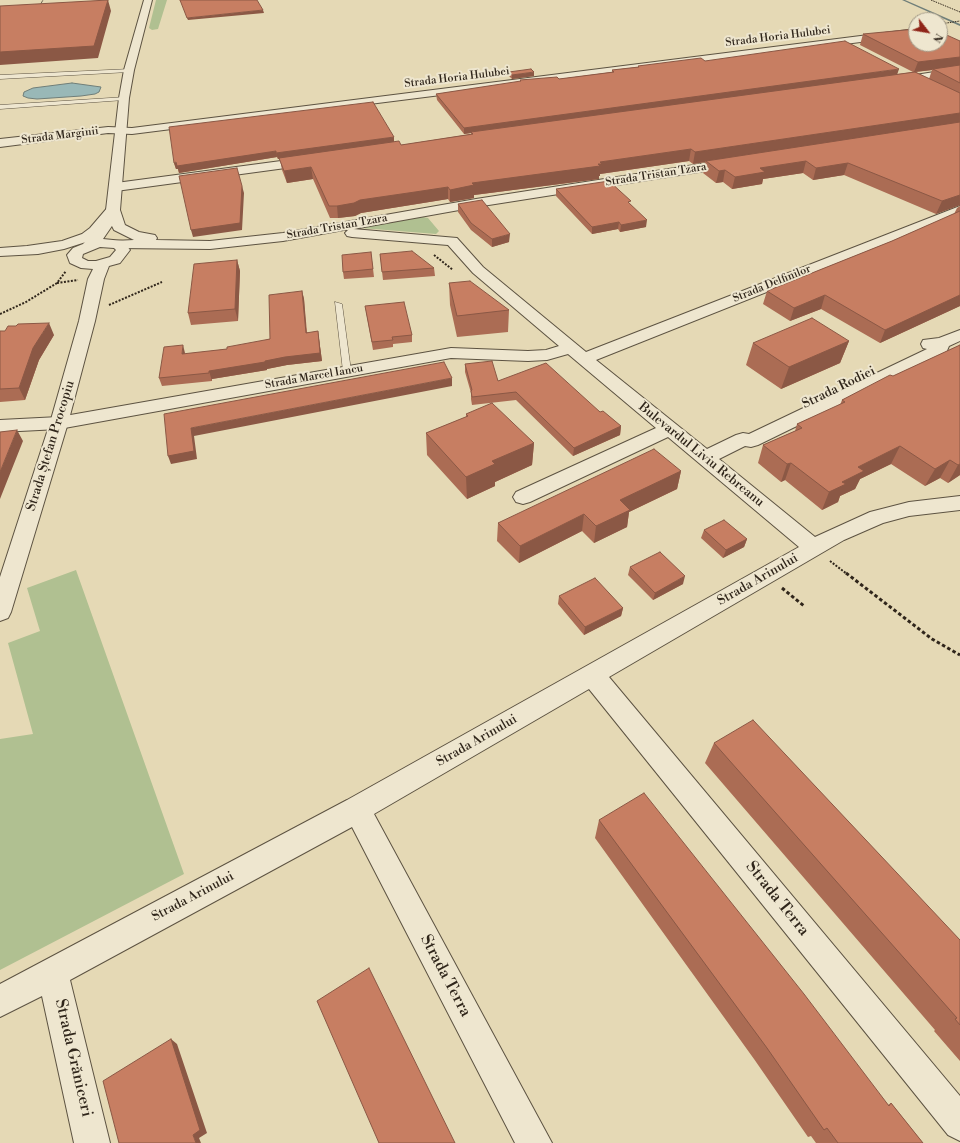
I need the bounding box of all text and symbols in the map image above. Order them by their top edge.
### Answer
north arrow [908,12,948,52]
street label: Strada Horia Hulubei [725,24,831,50]
text: N [929,30,946,45]
street label: Strada Horia Hulubei [404,65,510,91]
street label: Strada Marginii [21,125,99,147]
street label: Strada Tristan Tzara [605,160,707,190]
street label: Strada Tristan Tzara [286,212,388,242]
street label: Strada Delfinilor [731,262,813,306]
street label: Strada Marcel Iancu [264,362,364,392]
street label: Strada Rodiei [800,364,878,412]
street label: Strada Ștefan Procopiu [24,379,78,513]
street label: Bulevardul Liviu Rebreanu [635,399,767,511]
street label: Strada Arinului [715,551,801,609]
street label: Strada Arinului [434,712,520,770]
street label: Strada Terra [741,858,813,940]
street label: Strada Arinului [149,869,237,925]
street label: Strada Terra [415,932,475,1020]
street label: Strada Grăniceri [50,997,96,1119]

